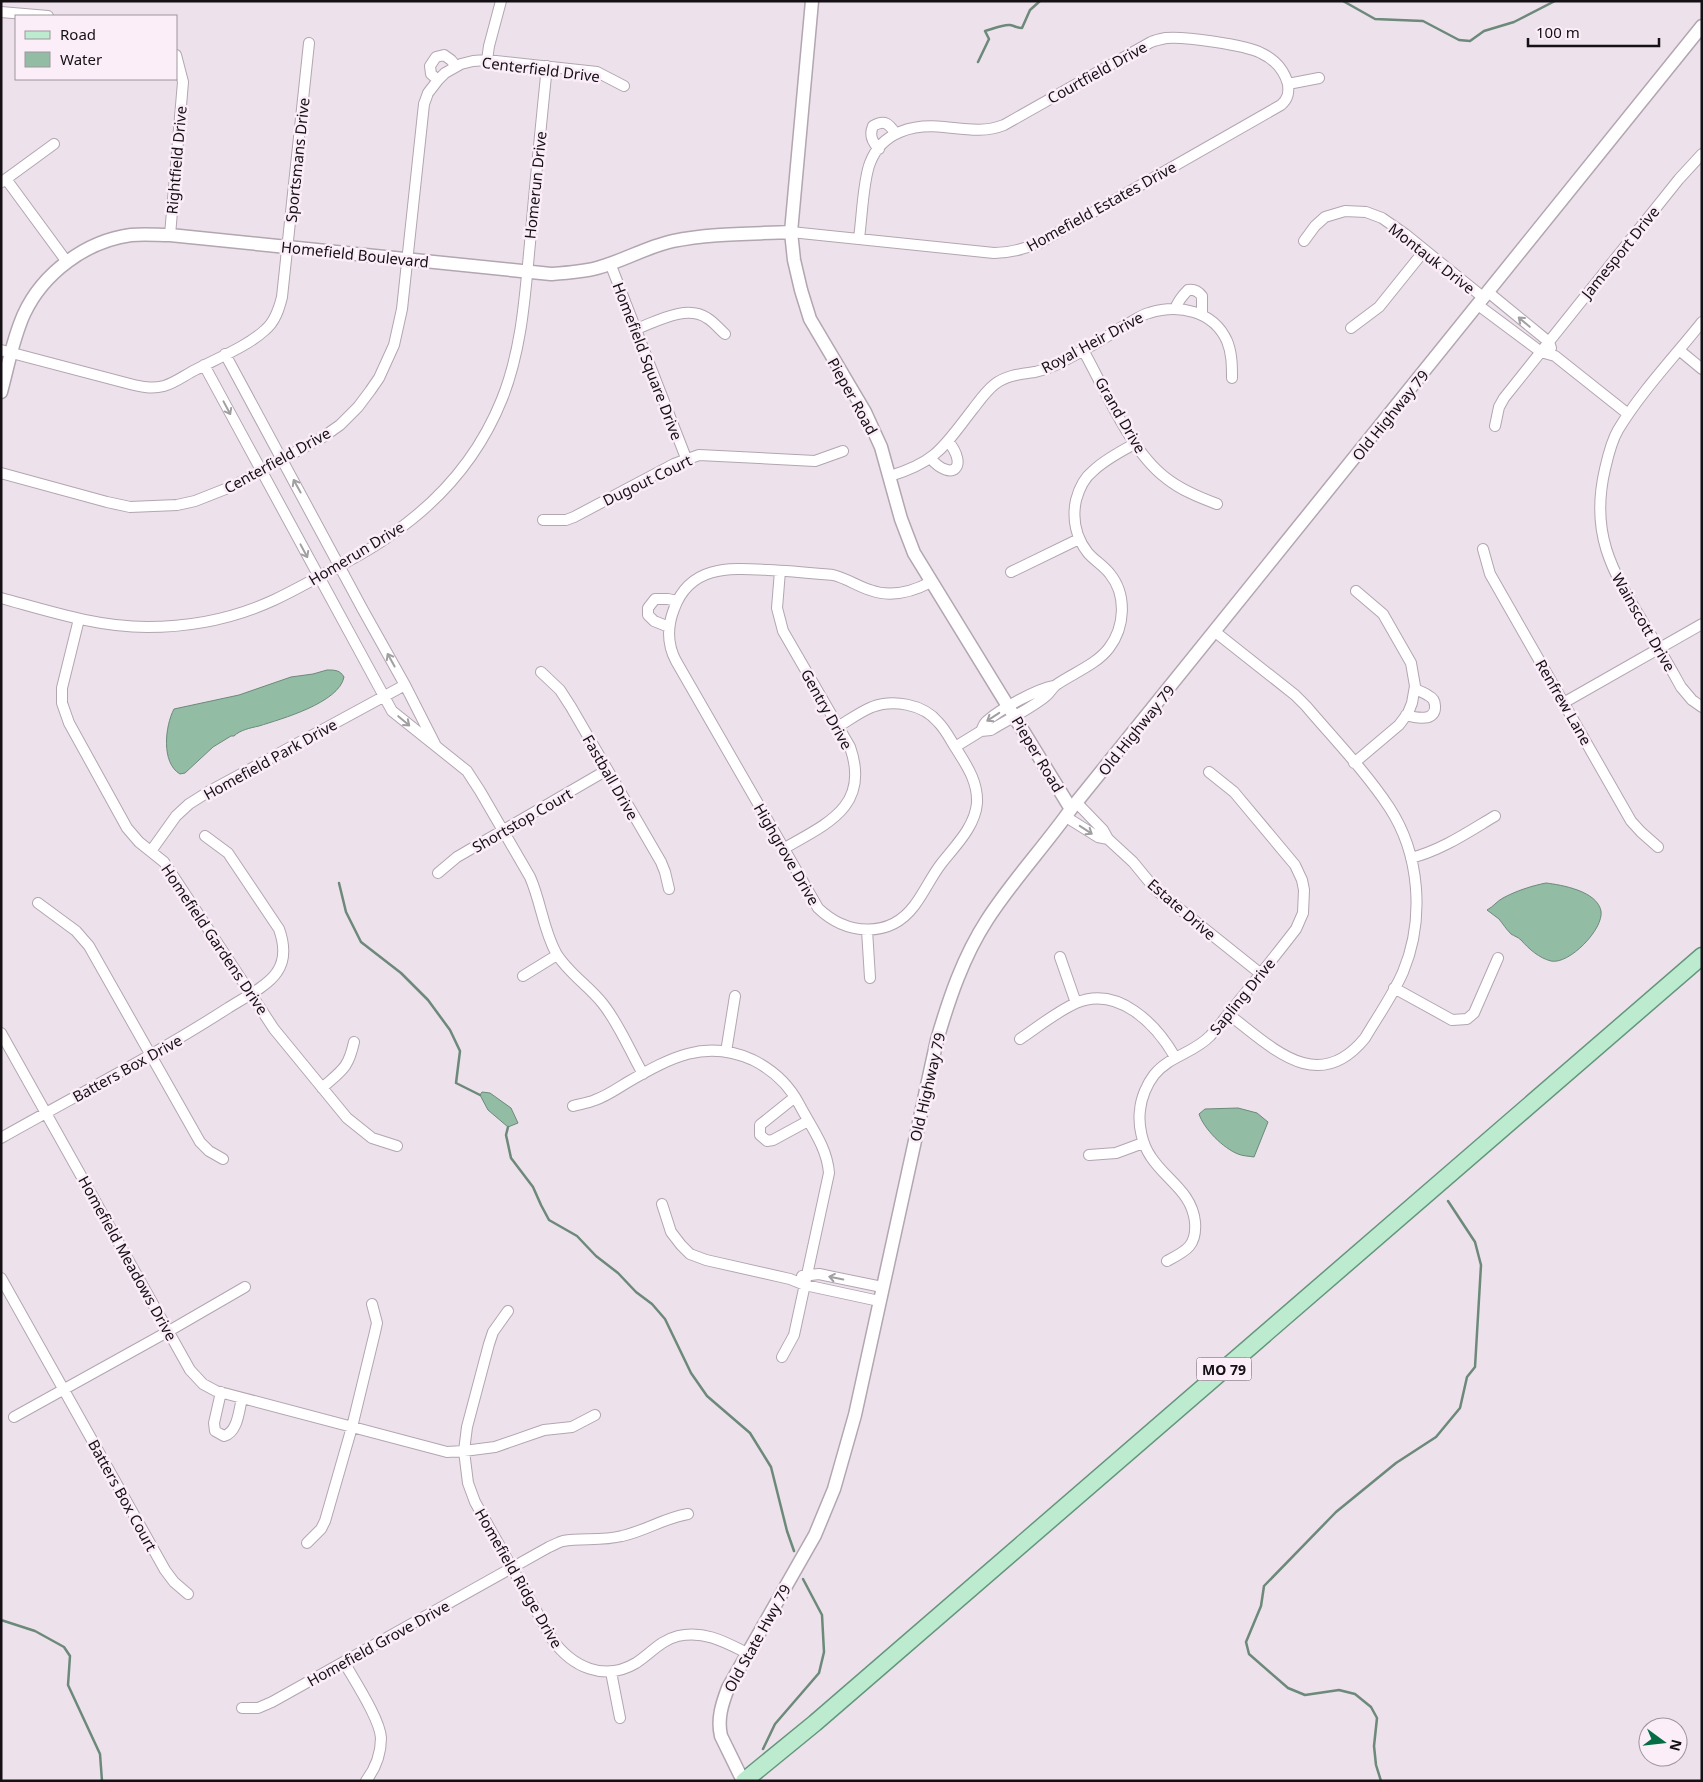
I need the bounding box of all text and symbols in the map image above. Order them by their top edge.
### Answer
legend [15,15,178,80]
scale bar [1528,15,1659,47]
text: 100 m [1536,22,1580,42]
text: Road [60,24,96,44]
street label: Courtfield Drive [1044,36,1150,108]
text: Water [60,49,102,69]
street label: Centerfield Drive [481,52,601,86]
street label: Sportsmans Drive [281,97,313,223]
street label: Rightfield Drive [161,105,191,215]
street label: Homerun Drive [519,130,551,240]
street label: Homefield Estates Drive [1022,156,1180,256]
street label: Jamesport Drive [1575,202,1663,304]
street label: Montauk Drive [1385,218,1479,298]
street label: Homefield Boulevard [280,236,430,272]
street label: Homefield Square Drive [609,279,687,443]
street label: Royal Heir Drive [1038,307,1146,377]
one-way arrow [1518,316,1531,327]
street label: Pieper Road [824,354,882,438]
street label: Old Highway 79 [1347,366,1433,464]
street label: Grand Drive [1091,373,1151,457]
one-way arrow [223,401,233,415]
street label: Centerfield Drive [220,422,334,498]
street label: Dugout Court [599,450,695,510]
one-way arrow [291,479,301,494]
street label: Homerun Drive [304,517,408,589]
one-way arrow [300,544,310,558]
street label: Wainscott Drive [1608,569,1680,675]
one-way arrow [385,653,395,667]
street label: Renfrew Lane [1531,655,1597,749]
street label: Gentry Drive [797,665,857,753]
street label: Old Highway 79 [1093,681,1179,779]
one-way arrow [986,712,1000,722]
street label: Pieper Road [1007,712,1069,796]
street label: Homefield Park Drive [200,714,340,804]
one-way arrow [397,715,410,726]
street label: Fastball Drive [579,731,643,823]
street label: Shortstop Court [468,783,576,857]
street label: Highgrove Drive [750,799,824,909]
one-way arrow [1079,824,1093,835]
street label: Homefield Gardens Drive [157,860,273,1018]
street label: Estate Drive [1144,874,1220,944]
street label: Sapling Drive [1205,954,1279,1038]
street label: Batters Box Drive [69,1030,185,1106]
street label: Old Highway 79 [905,1031,949,1143]
street label: Homefield Meadows Drive [74,1172,182,1344]
one-way arrow [829,1272,845,1282]
road number: MO 79 [1196,1358,1252,1380]
street label: Batters Box Court [84,1436,162,1555]
street label: Homefield Ridge Drive [471,1504,567,1652]
street label: Old State Hwy 79 [719,1581,795,1695]
street label: Homefield Grove Drive [303,1596,453,1690]
north arrow [1638,1717,1688,1767]
text: N [1665,1738,1687,1753]

